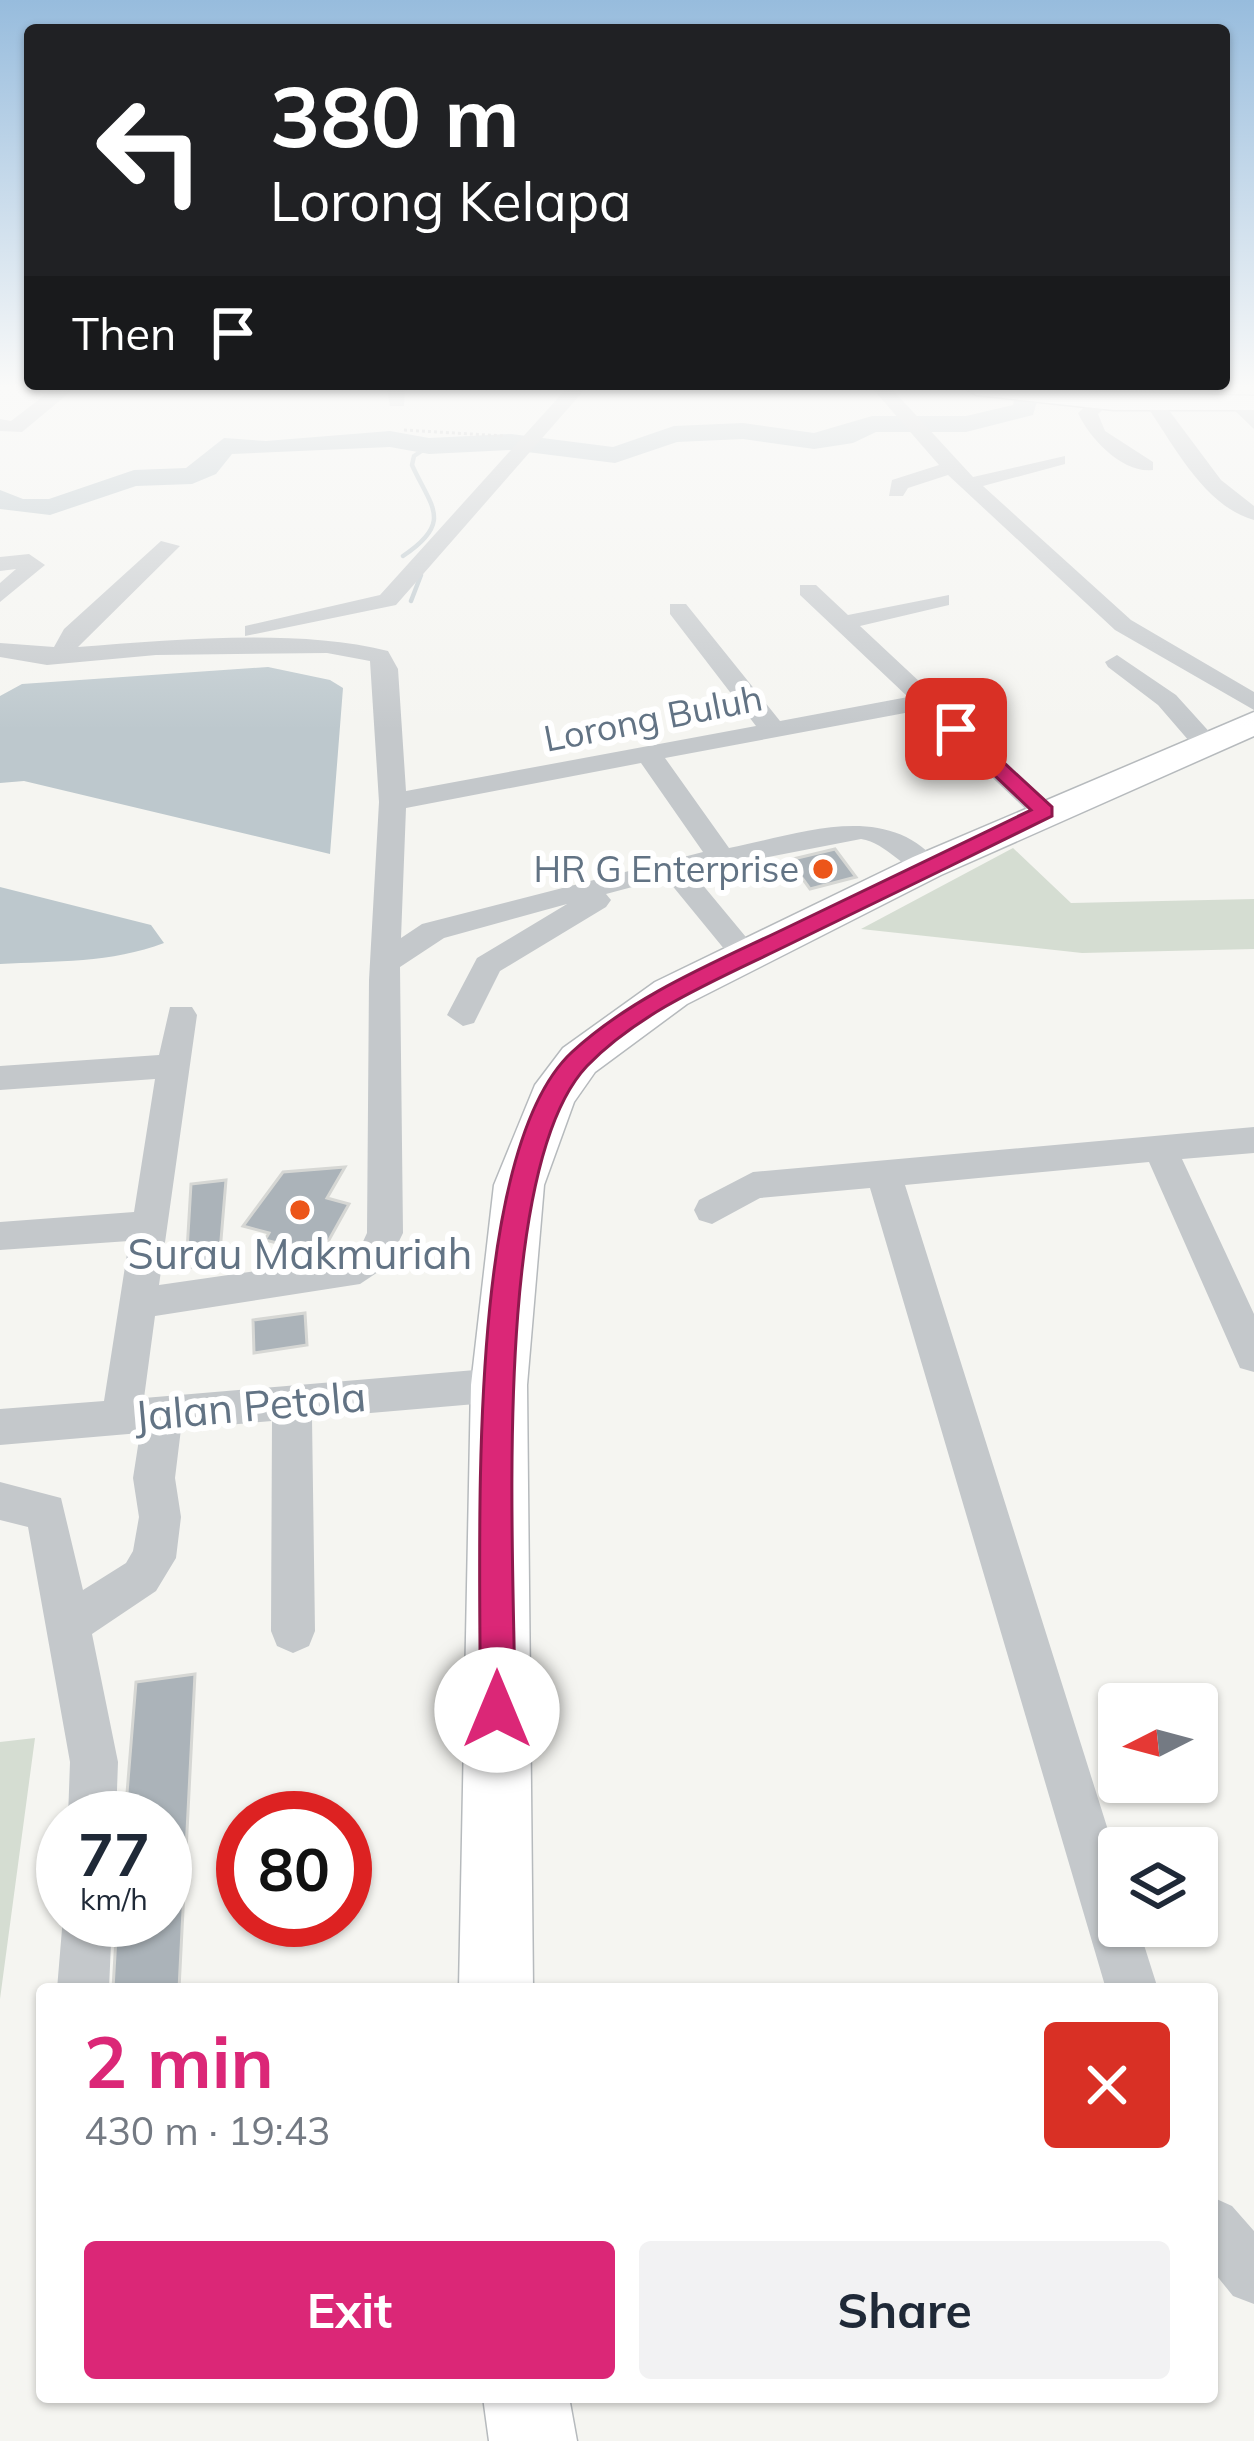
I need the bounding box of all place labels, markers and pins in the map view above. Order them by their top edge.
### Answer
pin [905,678,1007,780]
place label: HR G Enterprise [533,846,799,891]
marker: HR G Enterprise [810,856,836,882]
marker: Surau Makmuriah [287,1197,313,1223]
place label: Surau Makmuriah [128,1227,472,1280]

